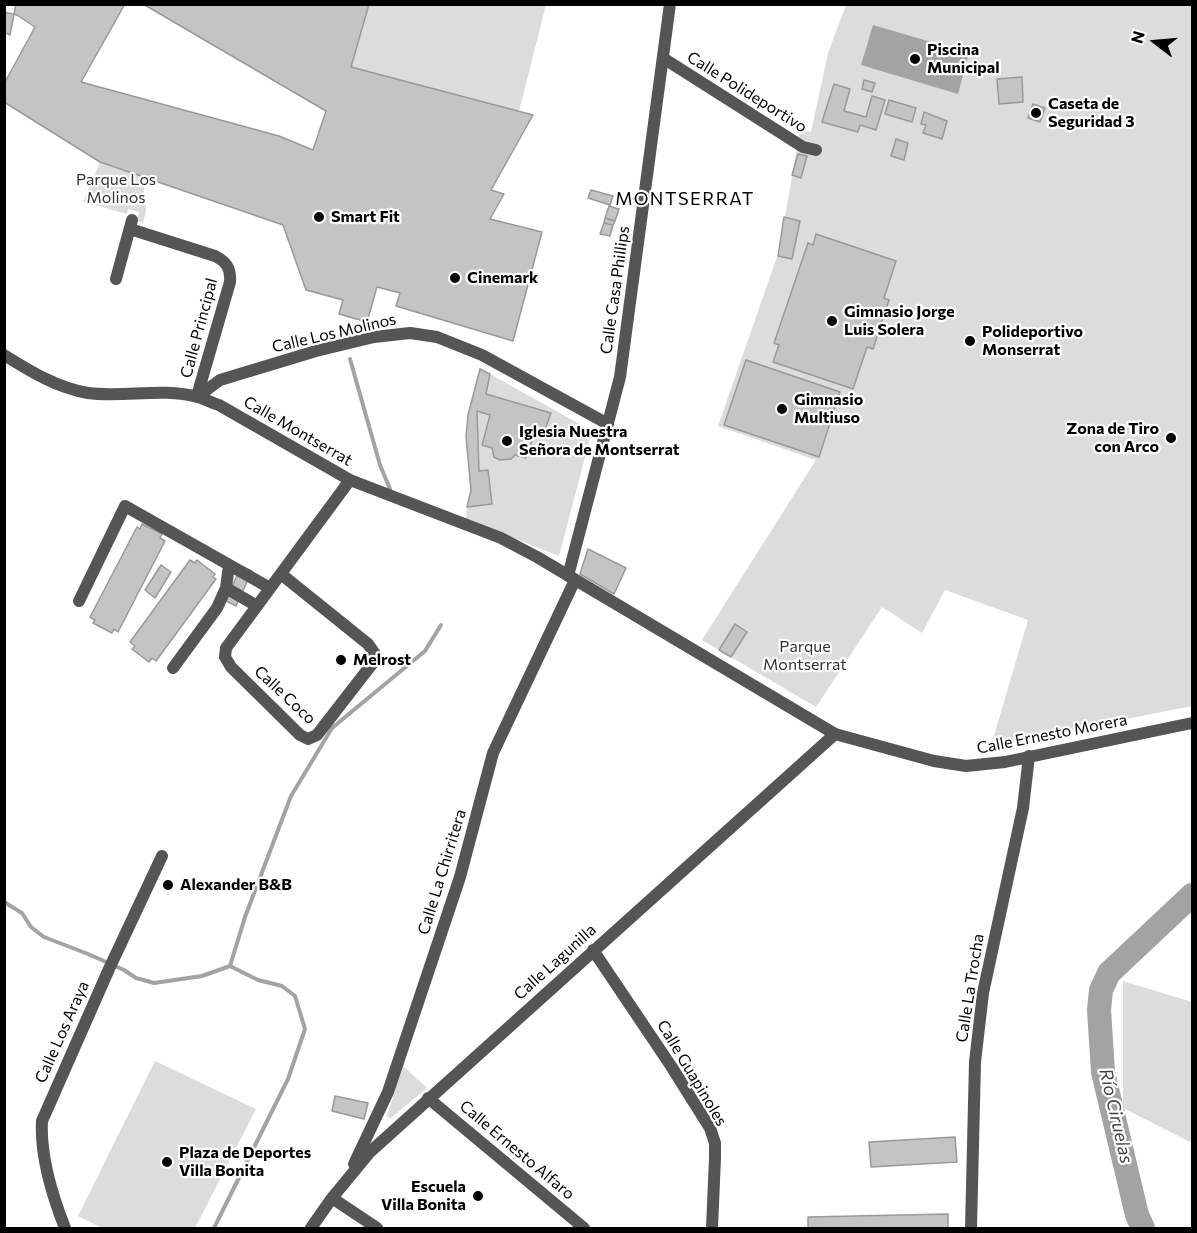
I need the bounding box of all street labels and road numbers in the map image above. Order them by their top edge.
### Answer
street label: Calle Polideportivo [684,47,810,137]
street label: Calle Casa Phillips [597,225,633,355]
street label: Calle Principal [176,276,222,380]
street label: Calle Los Molinos [270,309,398,357]
street label: Calle Montserrat [240,392,356,470]
street label: Calle Coco [250,662,320,728]
street label: Calle Ernesto Morera [975,710,1129,758]
street label: Calle La Chirritera [414,807,470,937]
street label: Calle Lagunilla [510,920,600,1004]
street label: Calle La Trocha [952,932,988,1044]
street label: Calle Los Araya [31,978,93,1086]
street label: Calle Guapinoles [653,1017,731,1129]
street label: Calle Ernesto Alfaro [456,1096,578,1204]

